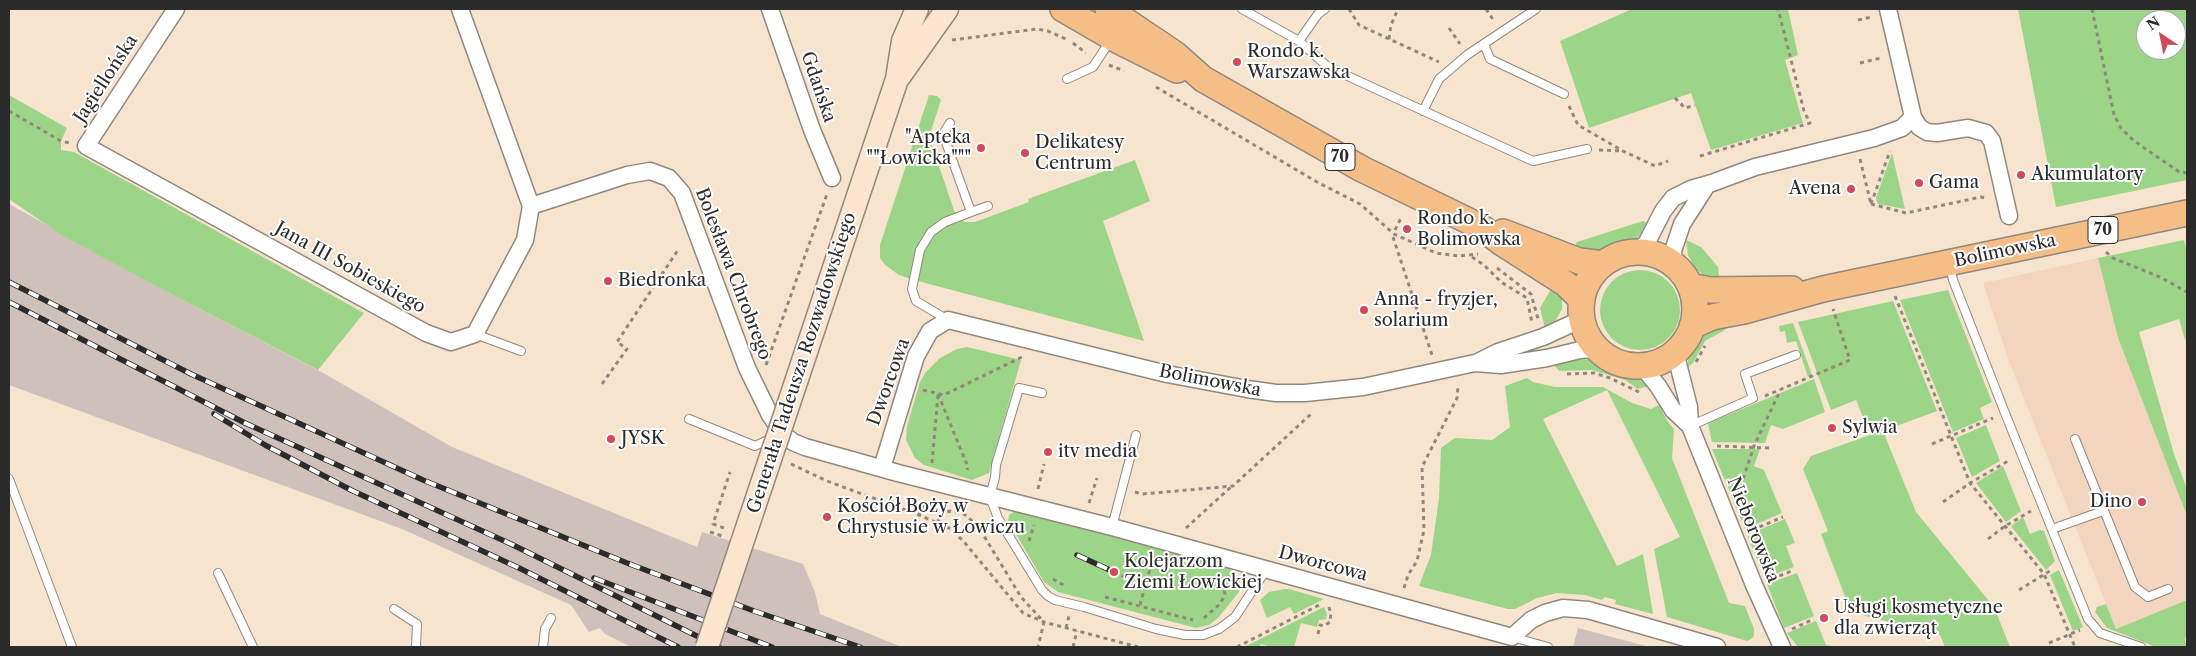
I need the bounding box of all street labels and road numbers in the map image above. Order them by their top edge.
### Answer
street label: Jagiellońska [69,31,143,127]
street label: Gdańska [796,49,840,125]
road number: 70 [1325,144,1355,170]
street label: Bolesława Chrobrego [690,185,776,363]
street label: Generała Tadeusza Rozwadowskiego [743,210,861,516]
road number: 70 [2088,216,2118,244]
street label: Jana III Sobieskiego [271,218,429,318]
street label: Bolimowska [1952,230,2058,272]
street label: Dworcowa [863,335,915,429]
street label: Bolimowska [1157,361,1263,401]
street label: Nieborowska [1722,474,1784,586]
street label: Dworcowa [1276,542,1370,586]

